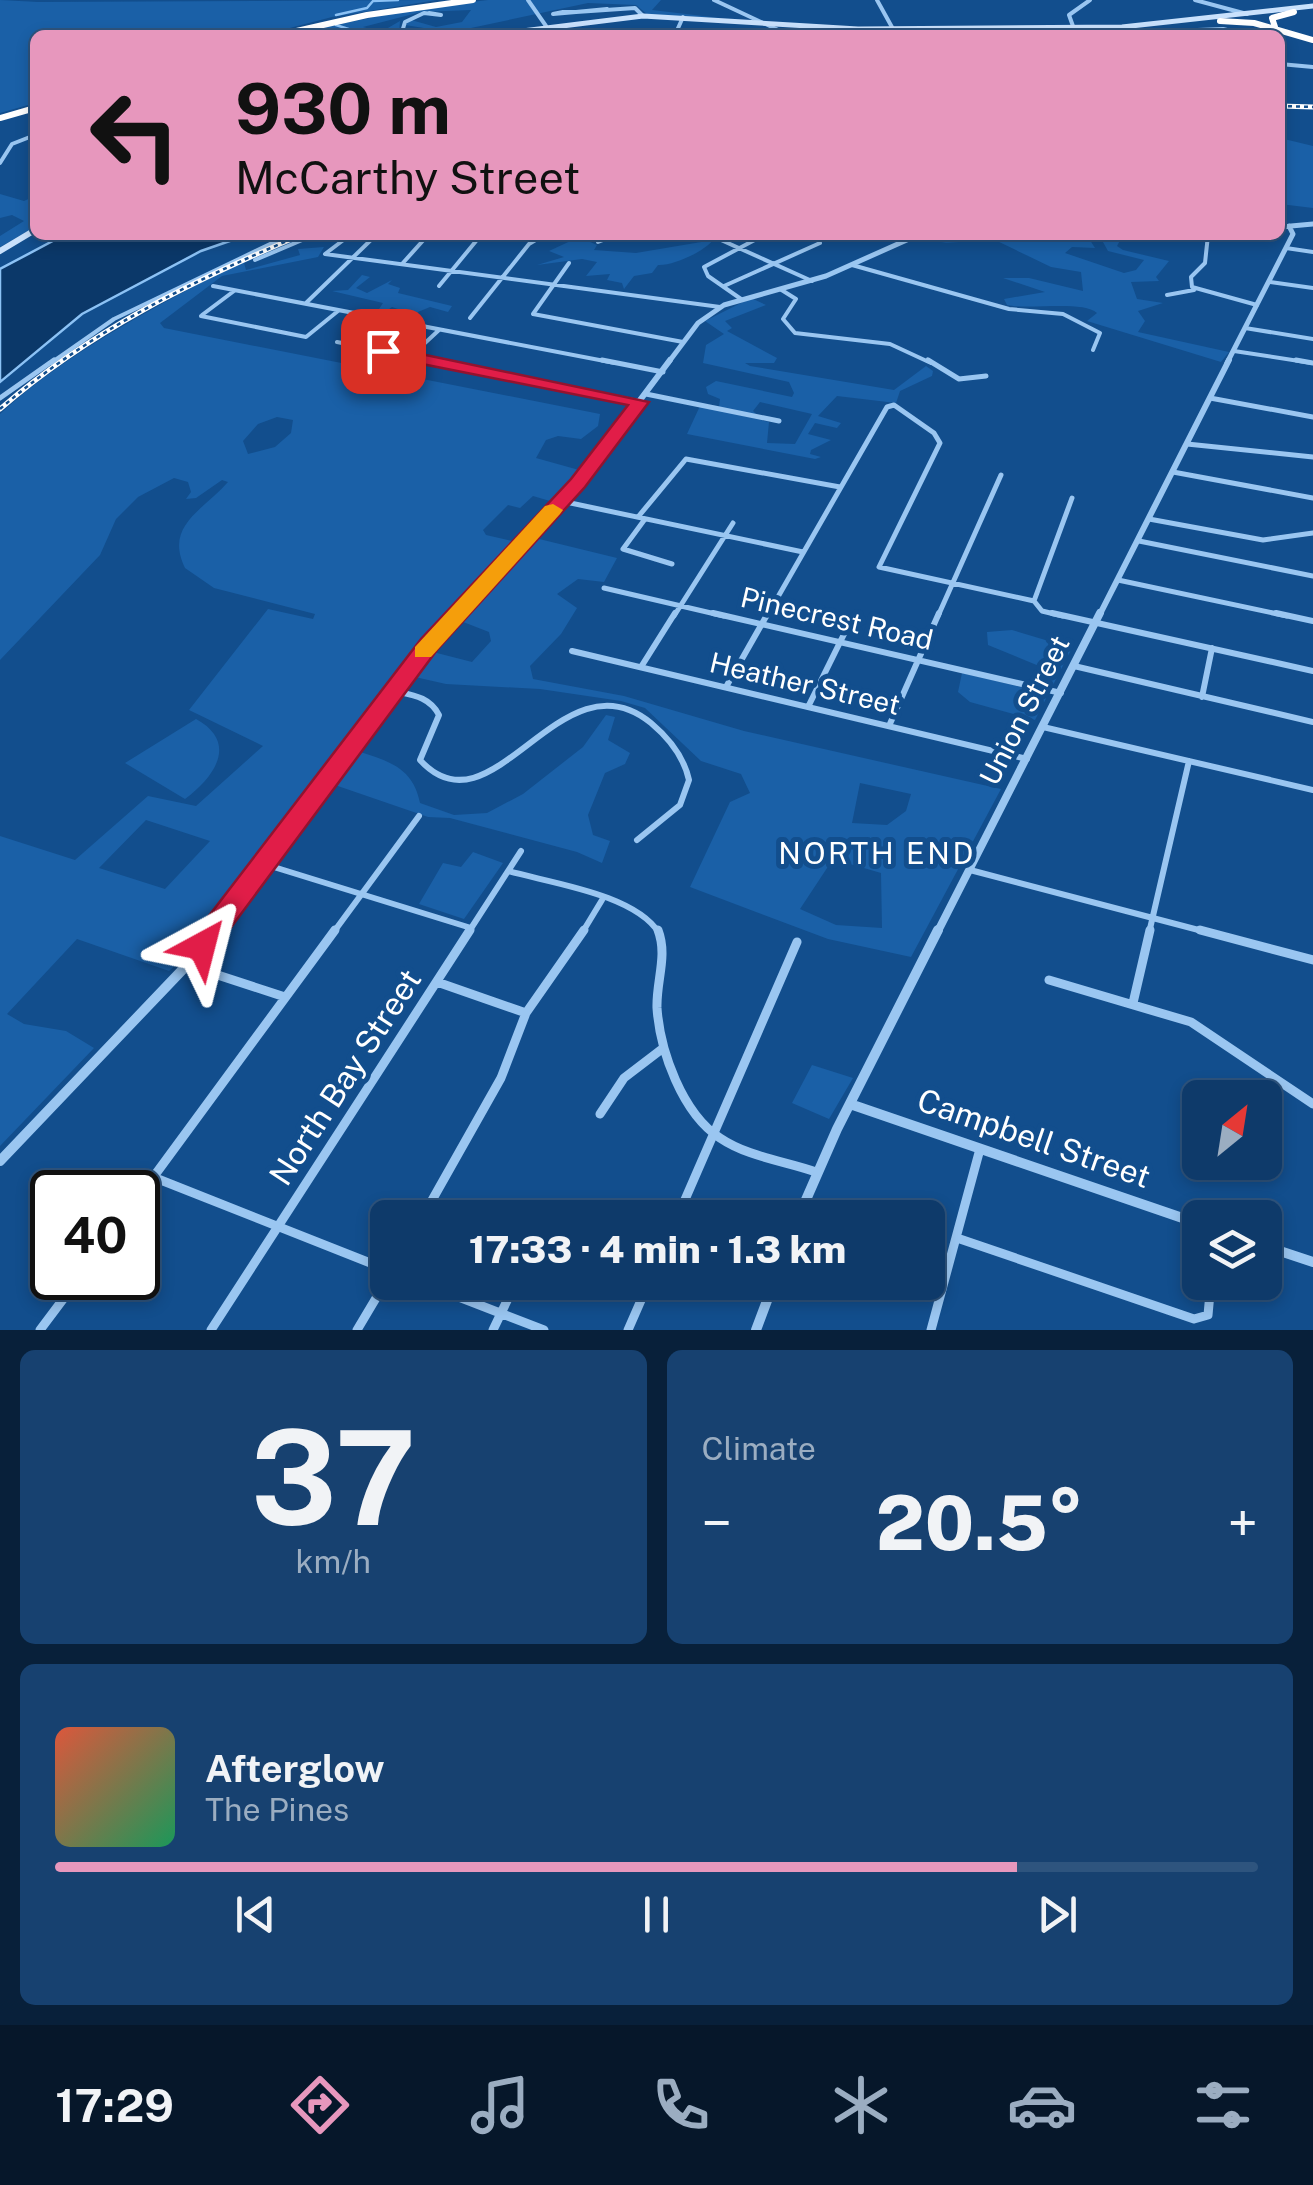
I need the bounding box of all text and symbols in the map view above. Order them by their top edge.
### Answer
text: 930 m [235,67,451,150]
icon: left [70,70,200,200]
text: McCarthy Street [235,151,580,204]
pin [341,309,426,394]
icon: arrive [356,324,411,379]
street label: Pinecrest Road [738,580,936,656]
street label: Union Street [972,630,1076,790]
street label: Heather Street [707,645,903,721]
district label: NORTH END [778,835,976,871]
position arrow [150,894,254,998]
street label: North Bay Street [262,962,428,1192]
north arrow [1182,1080,1282,1180]
map controls [1182,1080,1282,1300]
street label: Campbell Street [913,1081,1155,1195]
speed limit sign: 40 [30,1170,160,1300]
button: layers [1182,1200,1282,1300]
text: 17:33 · 4 min · 1.3 km [469,1227,846,1272]
text: 37 [250,1402,416,1554]
text: Climate [702,1430,816,1467]
text: 20.5° [876,1479,1084,1567]
text: − [702,1491,732,1555]
text: + [1228,1491,1258,1555]
text: km/h [296,1543,371,1580]
text: Afterglow [205,1746,385,1791]
text: The Pines [205,1791,349,1828]
icon: previous [228,1887,283,1942]
icon: pause [629,1887,684,1942]
icon: next [1030,1887,1085,1942]
icon: directions [285,2070,355,2140]
icon: music [465,2070,535,2140]
icon: phone [646,2070,716,2140]
icon: climate [826,2070,896,2140]
icon: car [1007,2070,1077,2140]
icon: filters [1188,2070,1258,2140]
text: 17:29 [55,2079,174,2132]

